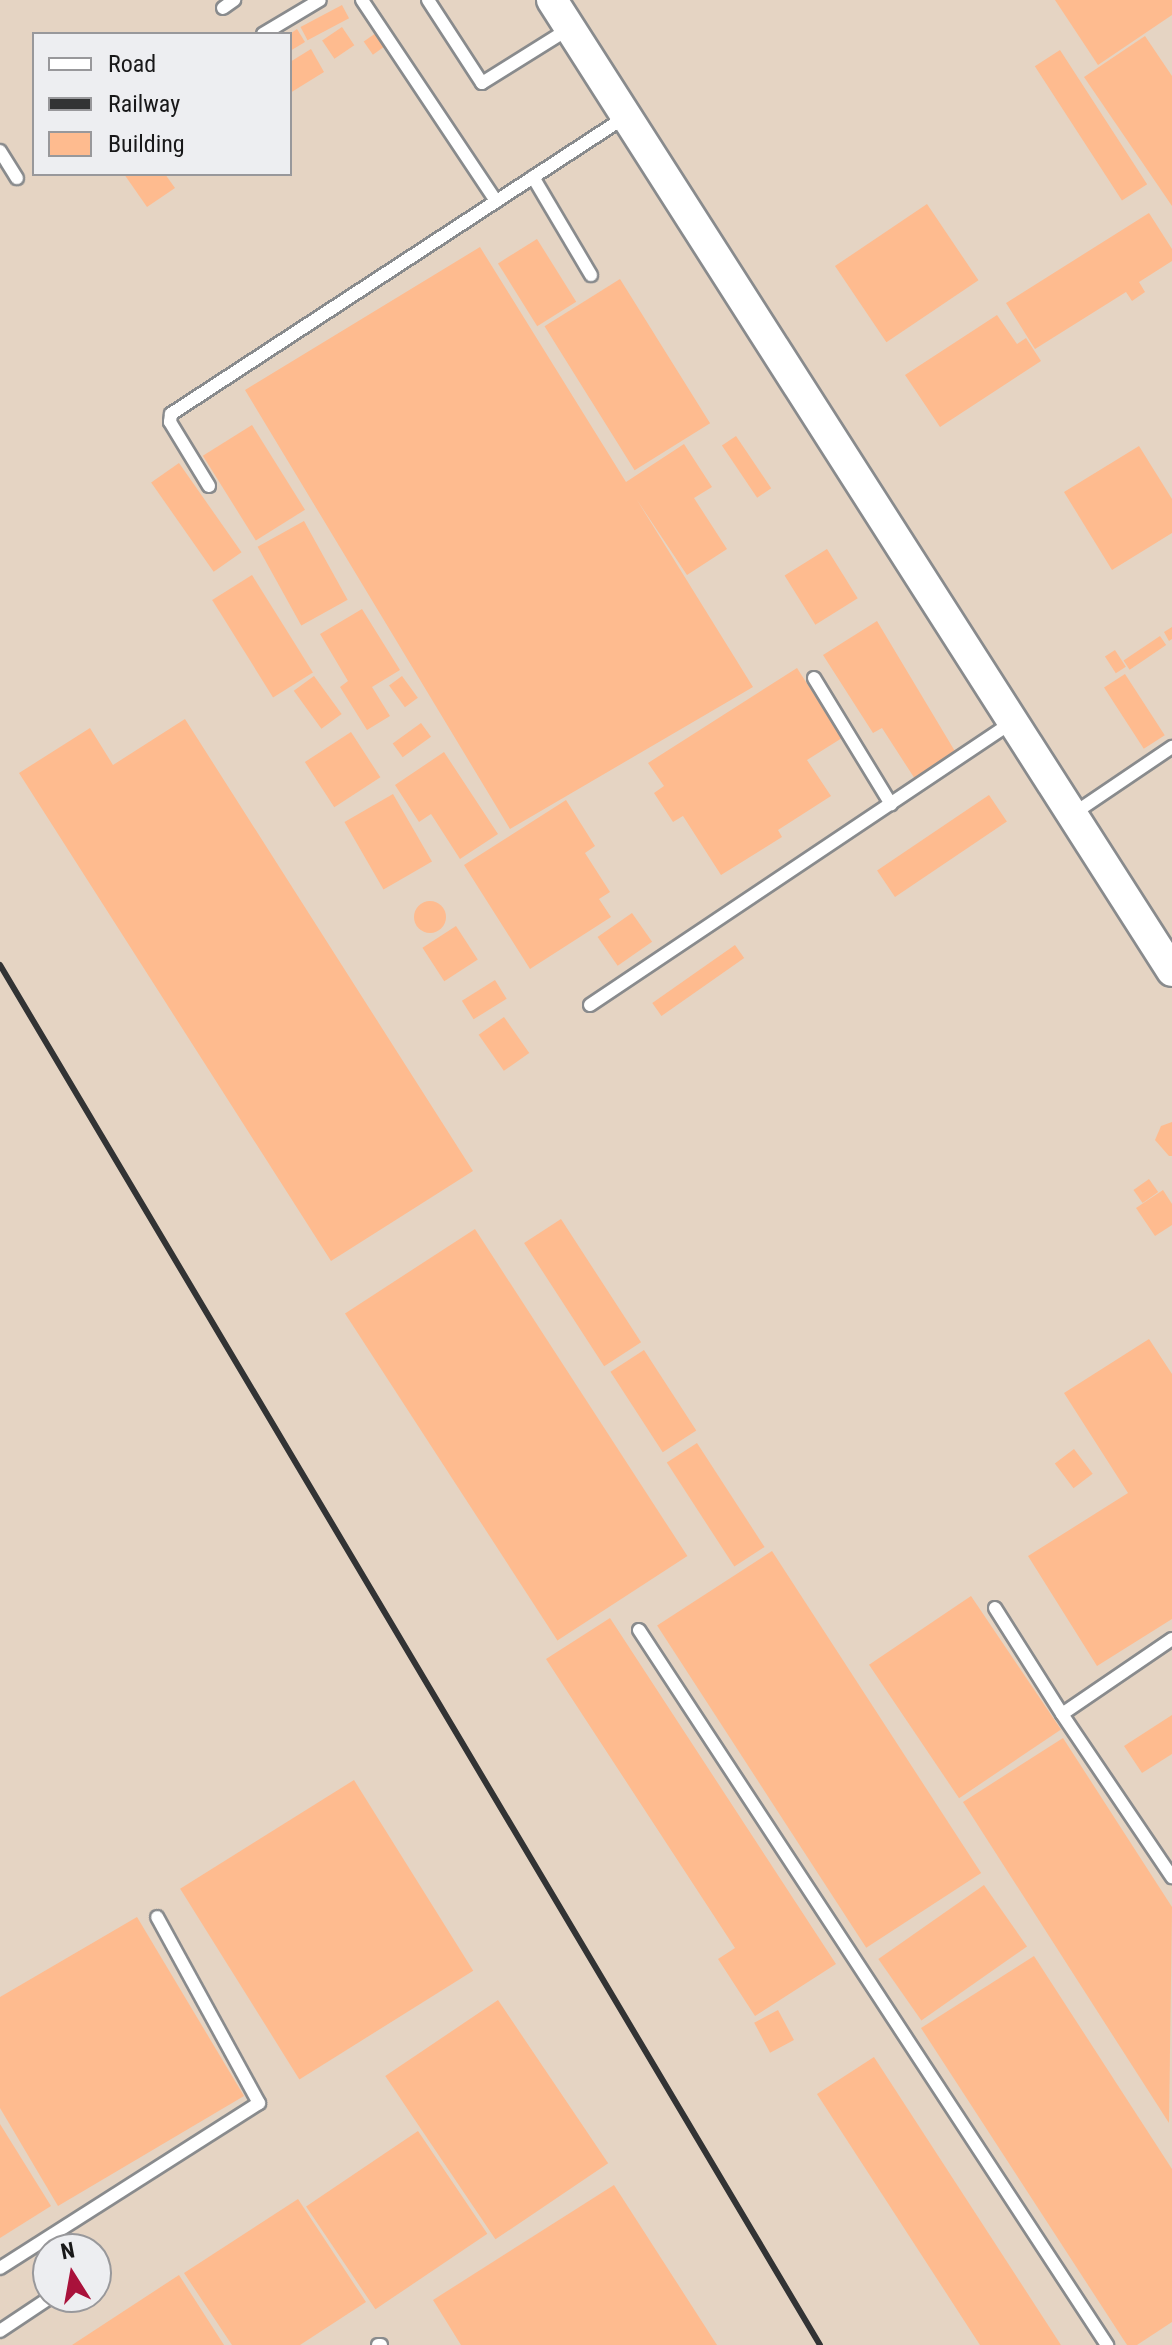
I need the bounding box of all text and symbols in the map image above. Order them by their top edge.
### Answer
legend [32,32,292,176]
text: Road [108,50,156,78]
text: Railway [108,90,180,118]
text: Building [108,130,185,158]
north arrow [32,2233,112,2313]
text: N [59,2237,77,2264]

